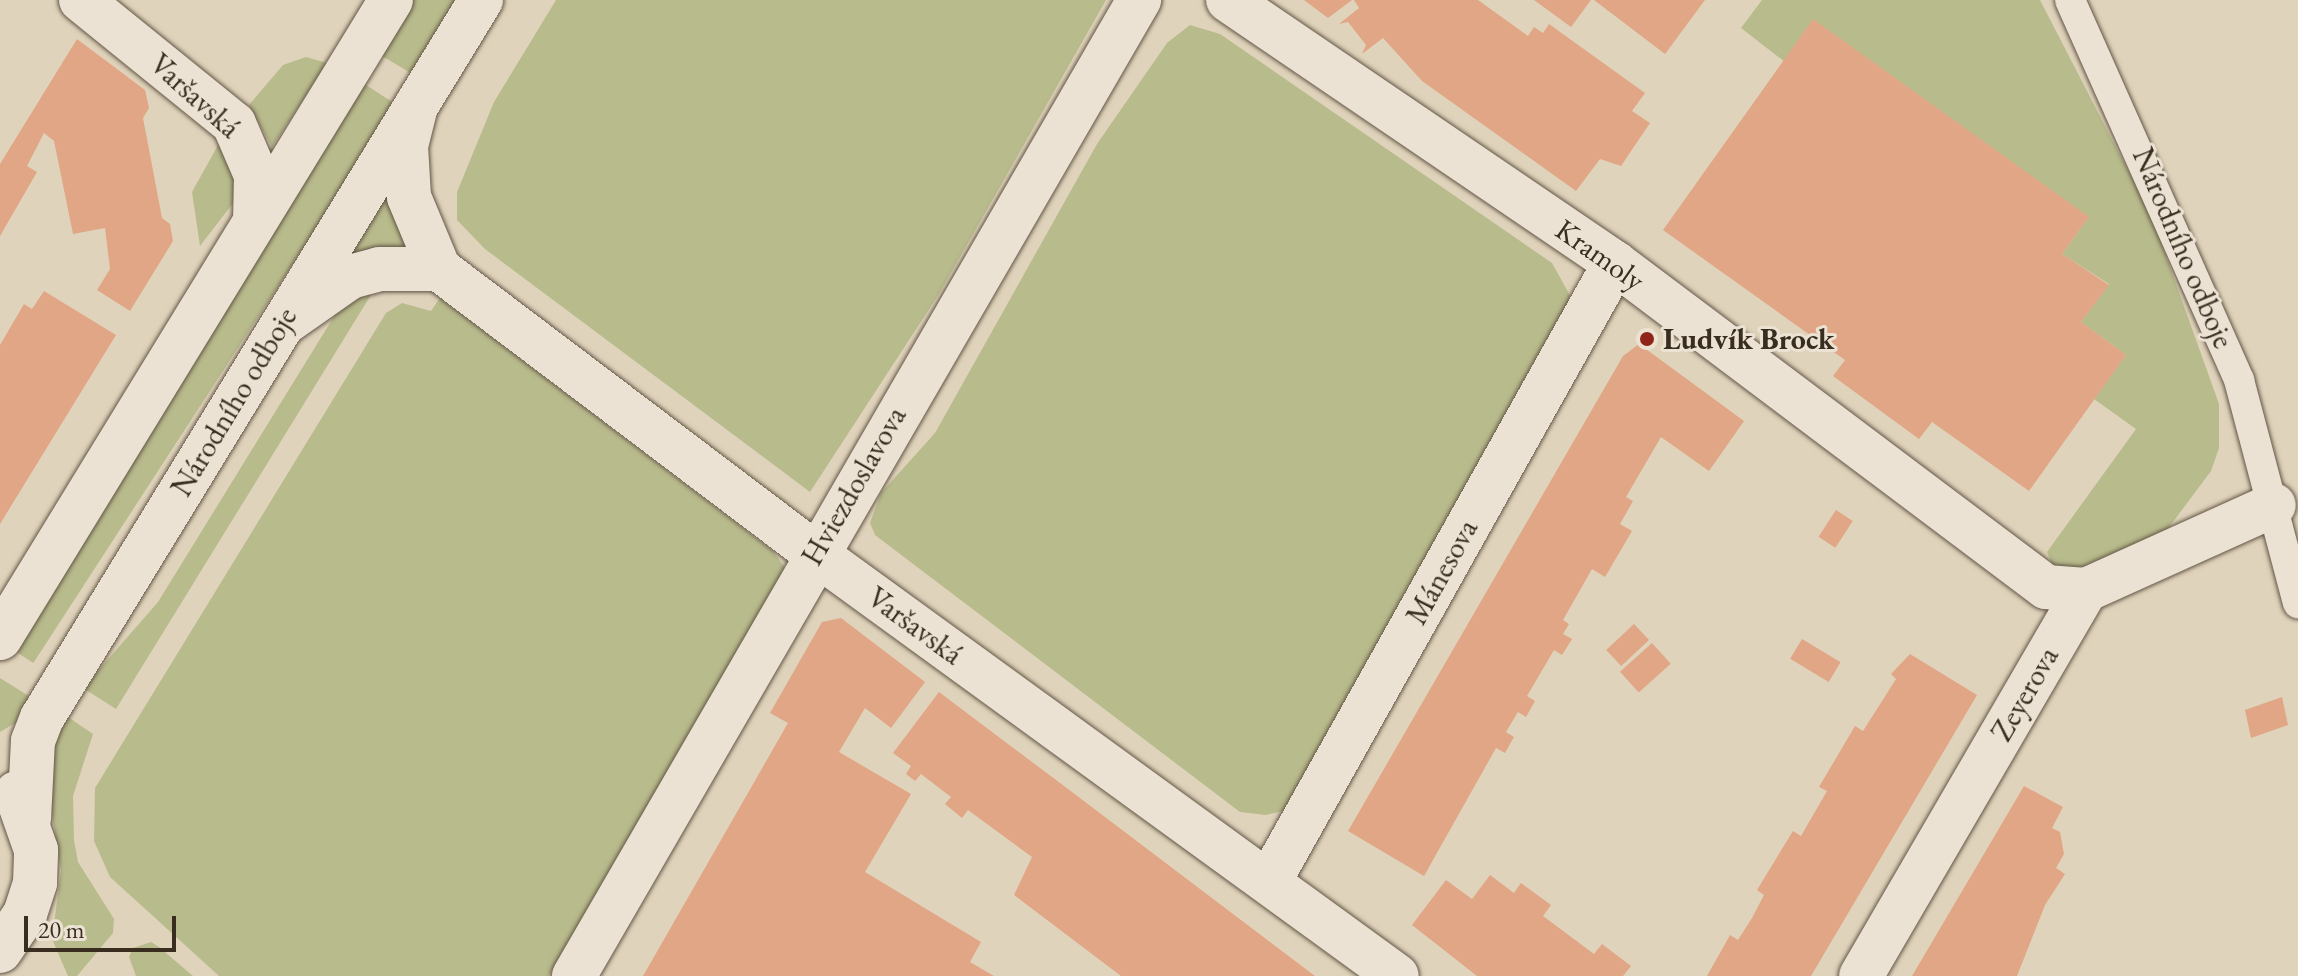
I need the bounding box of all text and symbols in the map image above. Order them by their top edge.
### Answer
street label: Varšavská [142,46,248,146]
street label: Národního odboje [2125,142,2241,354]
street label: Kramoly [1549,211,1651,299]
street label: Národního odboje [163,301,305,503]
place label: Ludvík Brock [1663,321,1834,357]
marker: Ludvík Brock [1638,330,1656,348]
street label: Hviezdoslavova [794,400,914,572]
street label: Mánesova [1398,513,1486,631]
street label: Varšavská [860,579,970,673]
street label: Zeyerova [1984,640,2066,748]
scale bar [28,900,180,950]
text: 20 m [38,914,85,945]

